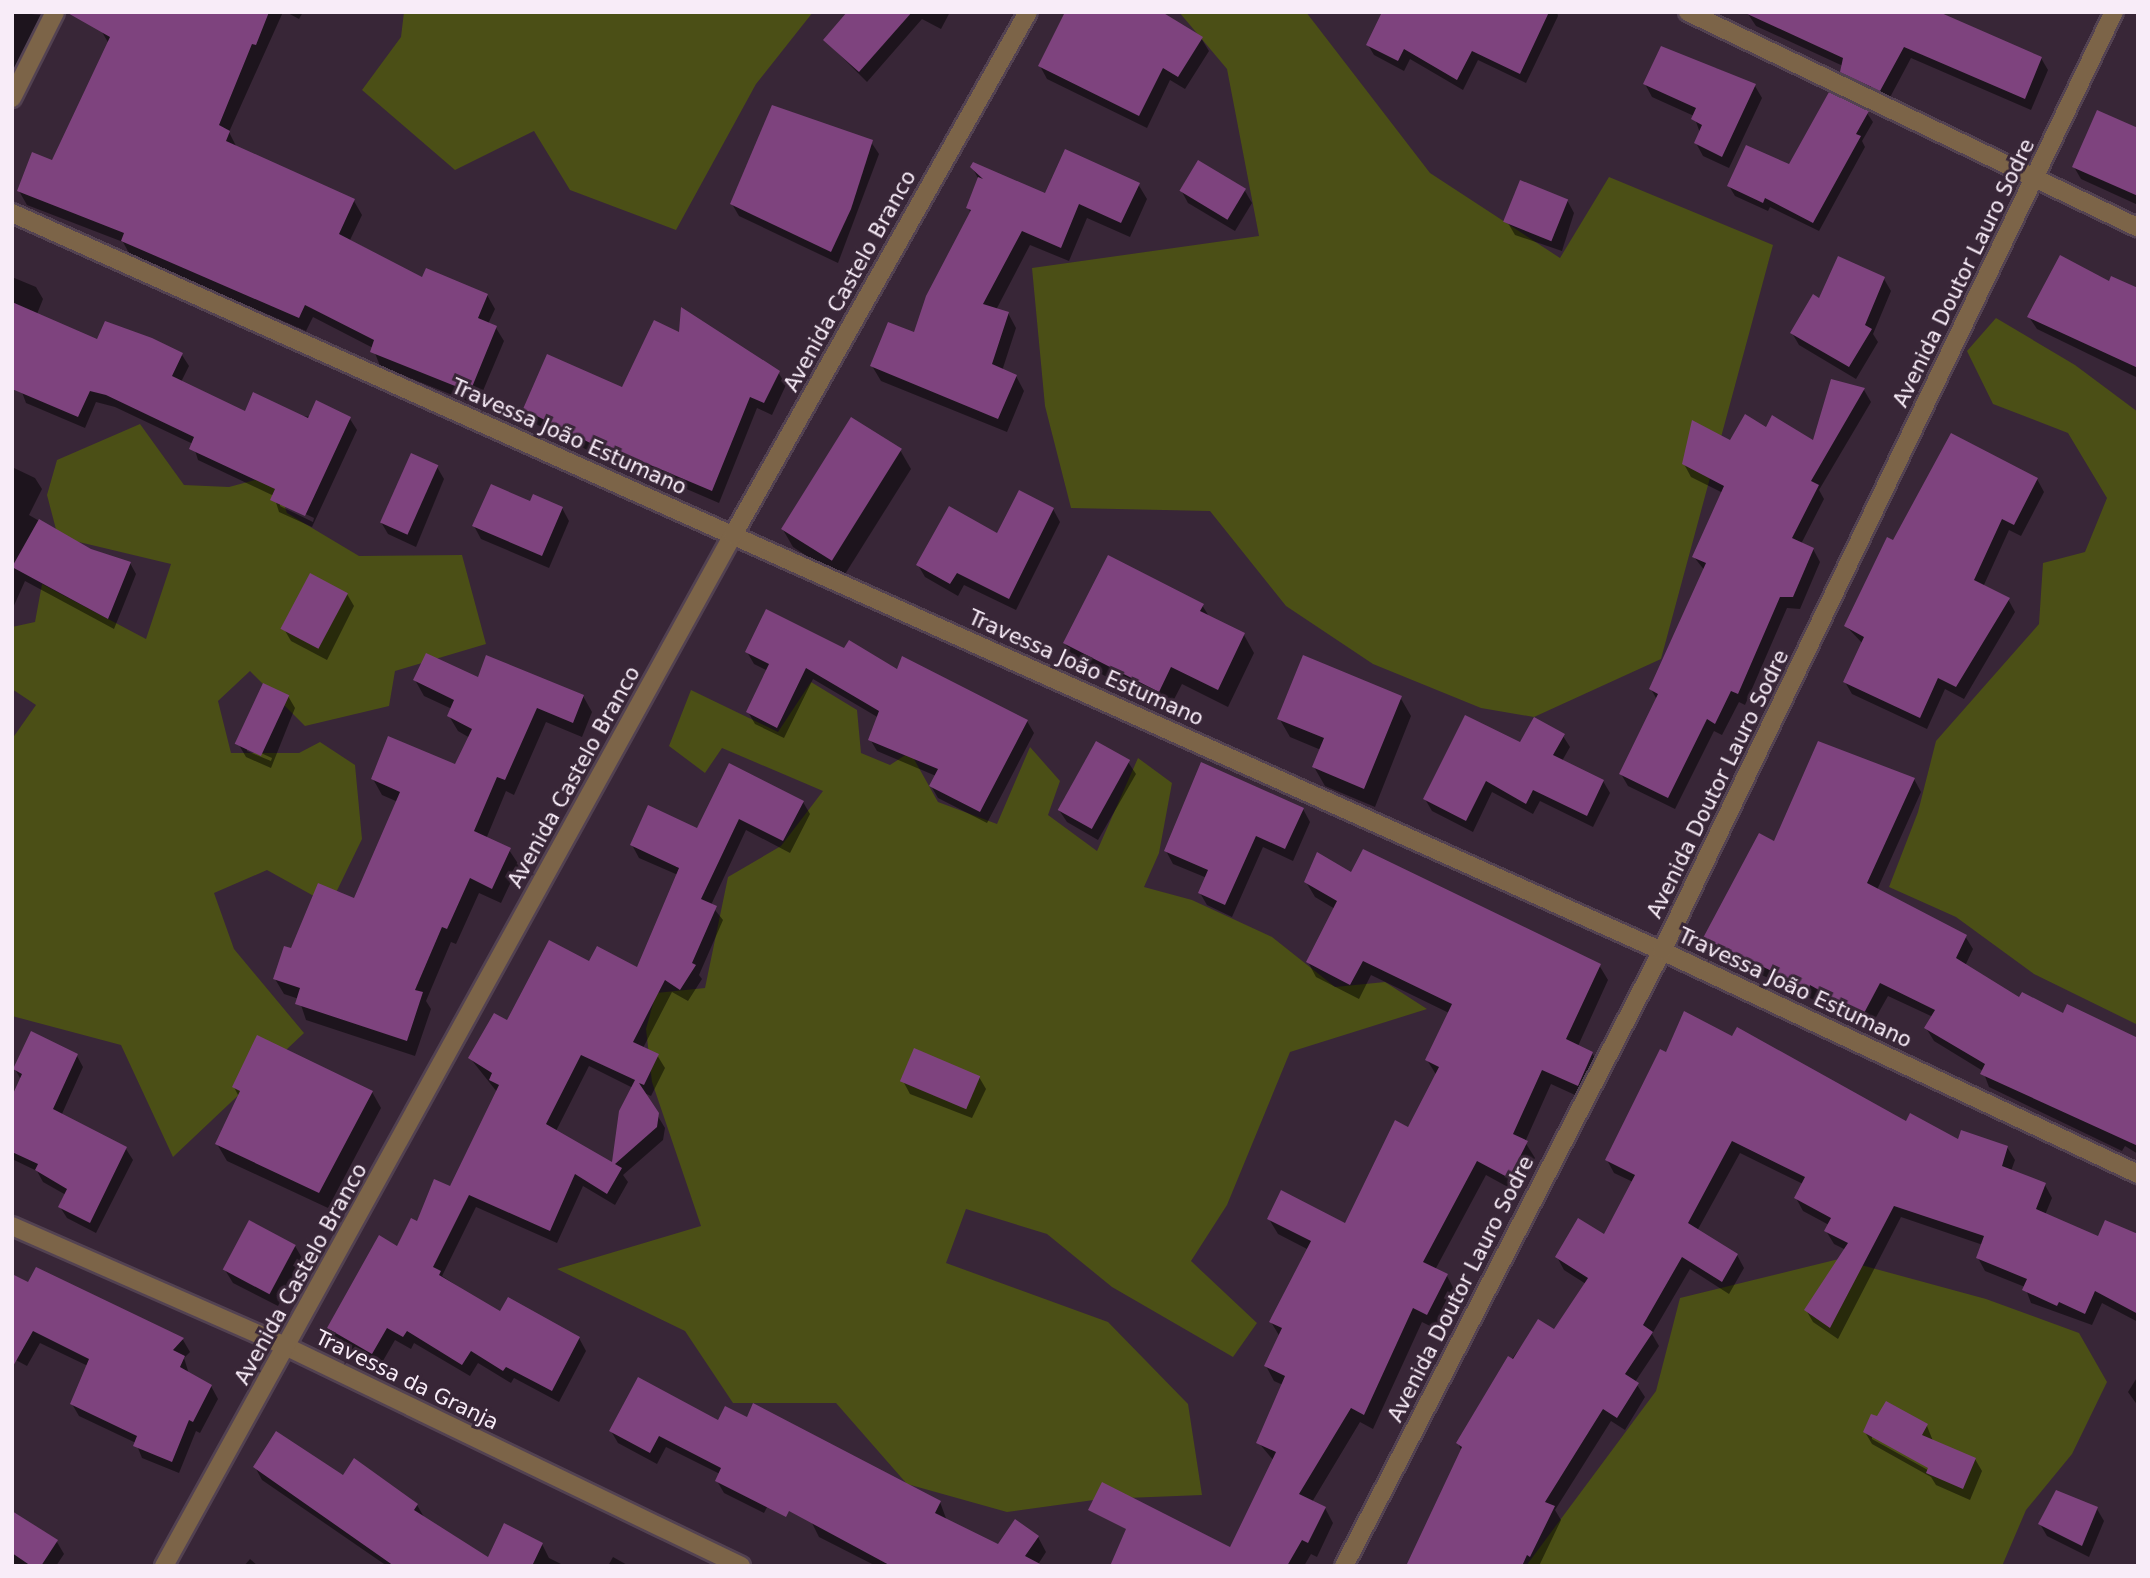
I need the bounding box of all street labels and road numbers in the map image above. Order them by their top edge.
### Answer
street label: Avenida Doutor Lauro Sodre [1888,135,2040,411]
street label: Avenida Castelo Branco [779,166,921,396]
street label: Travessa João Estumano [448,374,690,500]
street label: Travessa João Estumano [965,605,1207,731]
street label: Avenida Doutor Lauro Sodre [1642,646,1794,922]
street label: Avenida Castelo Branco [503,662,645,892]
street label: Travessa João Estumano [1674,923,1916,1053]
street label: Avenida Doutor Lauro Sodre [1383,1152,1539,1426]
street label: Avenida Castelo Branco [230,1159,372,1389]
street label: Travessa da Granja [311,1325,503,1435]

